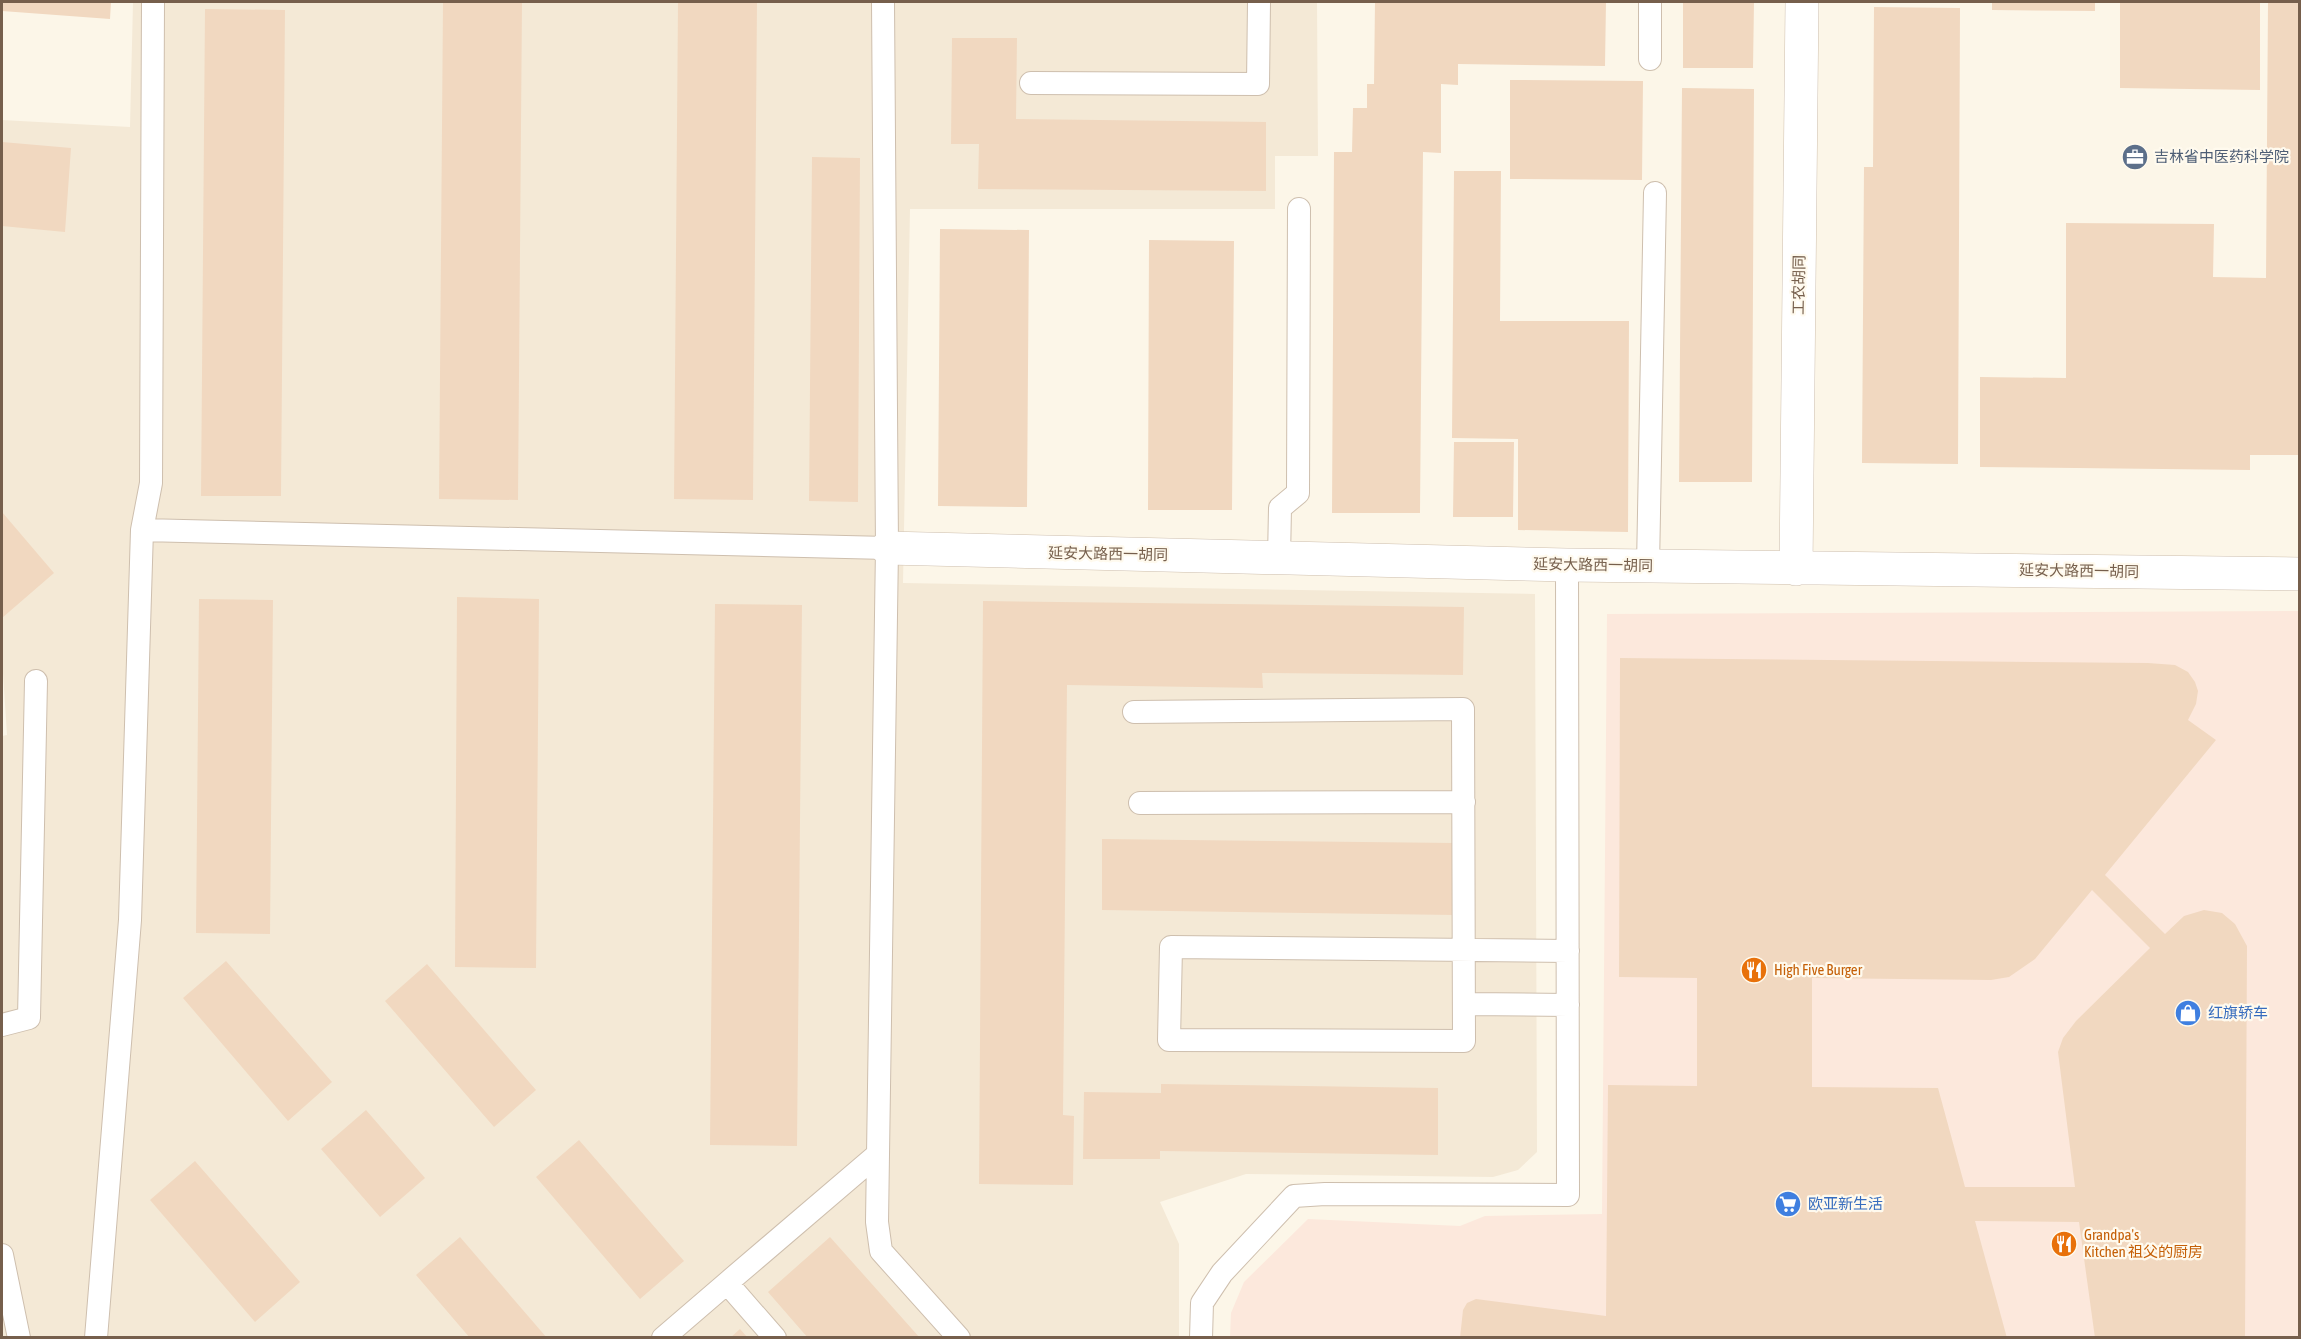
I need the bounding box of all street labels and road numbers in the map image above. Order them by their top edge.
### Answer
street label: 工农胡同 [1789,255,1808,315]
street label: 延安大路西一胡同 [1048,544,1168,563]
street label: 延安大路西一胡同 [1533,555,1653,574]
street label: 延安大路西一胡同 [2019,561,2139,580]

